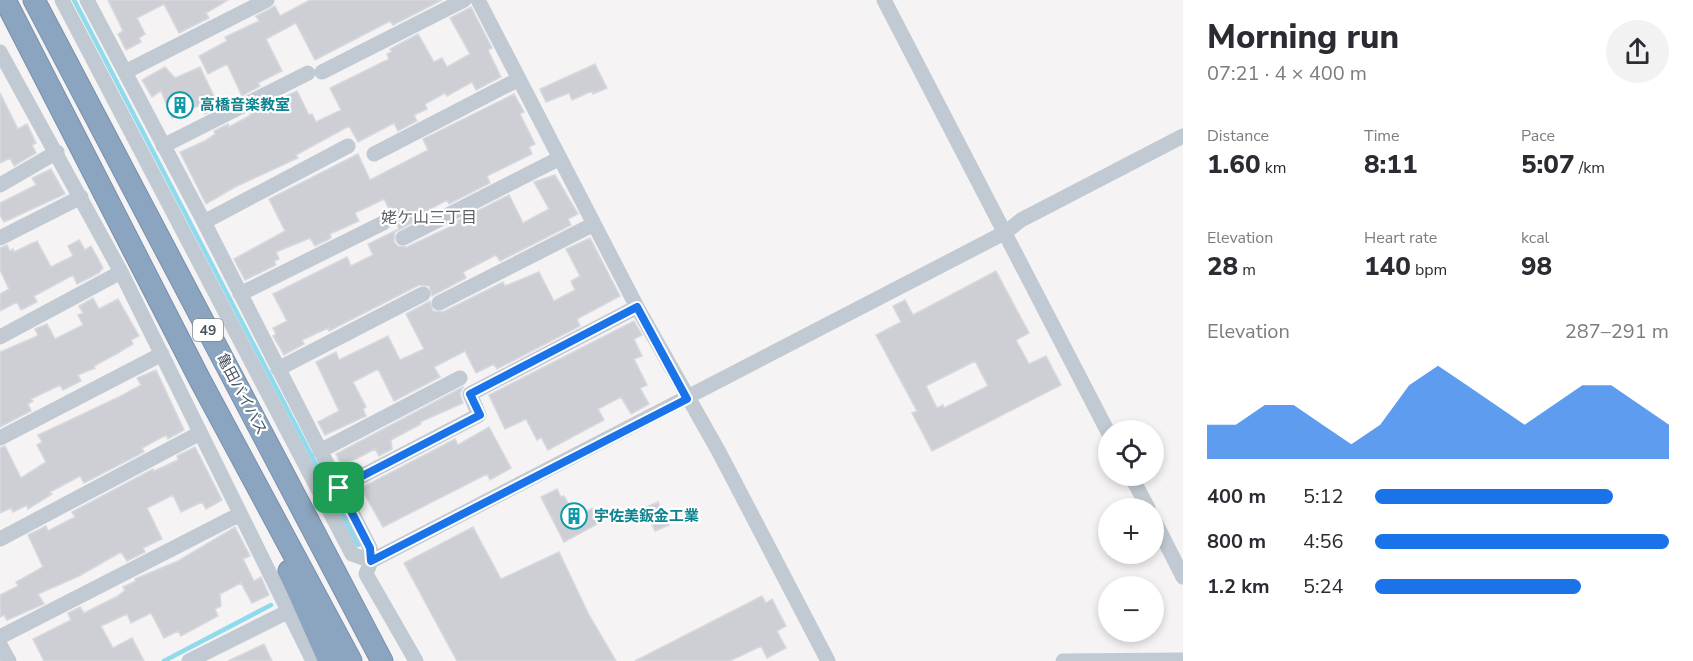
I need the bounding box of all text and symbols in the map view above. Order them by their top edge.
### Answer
text: Morning run [1207,15,1399,60]
button: share [1606,20,1669,83]
text: 07:21 · 4 × 400 m [1207,60,1367,87]
building icon: 高橋音楽教室 [165,90,195,120]
place label: 高橋音楽教室 [200,95,290,115]
text: Distance [1207,125,1269,147]
text: Time [1364,125,1400,147]
text: Pace [1521,125,1555,147]
text: 1.60 [1207,147,1261,182]
text: 8:11 [1364,147,1418,182]
text: 5:07 [1521,147,1575,182]
text: km [1261,157,1286,179]
text: /km [1575,157,1605,179]
district label: 姥ケ山三丁目 [381,207,477,229]
text: Elevation [1207,227,1273,249]
text: Heart rate [1364,227,1437,249]
text: kcal [1521,227,1549,249]
text: 28 [1207,249,1238,284]
text: 140 [1364,249,1411,284]
text: 98 [1521,249,1552,284]
text: m [1238,259,1256,281]
text: bpm [1411,259,1447,281]
text: Elevation [1207,318,1290,345]
text: 287–291 m [1565,318,1669,345]
road number: 49 [193,319,223,341]
street label: 亀田バイパス [212,350,272,438]
map controls [1098,420,1164,642]
button: locate [1098,420,1164,486]
pin [313,462,364,513]
icon: arrive [322,471,355,504]
text: 400 m [1207,483,1266,510]
text: 5:12 [1303,483,1344,510]
button: + [1098,498,1164,564]
building icon: 宇佐美鈑金工業 [559,501,589,531]
place label: 宇佐美鈑金工業 [594,506,699,526]
text: 800 m [1207,528,1266,555]
text: 4:56 [1303,528,1344,555]
text: 1.2 km [1207,573,1270,600]
text: 5:24 [1303,573,1344,600]
button: − [1098,576,1164,642]

